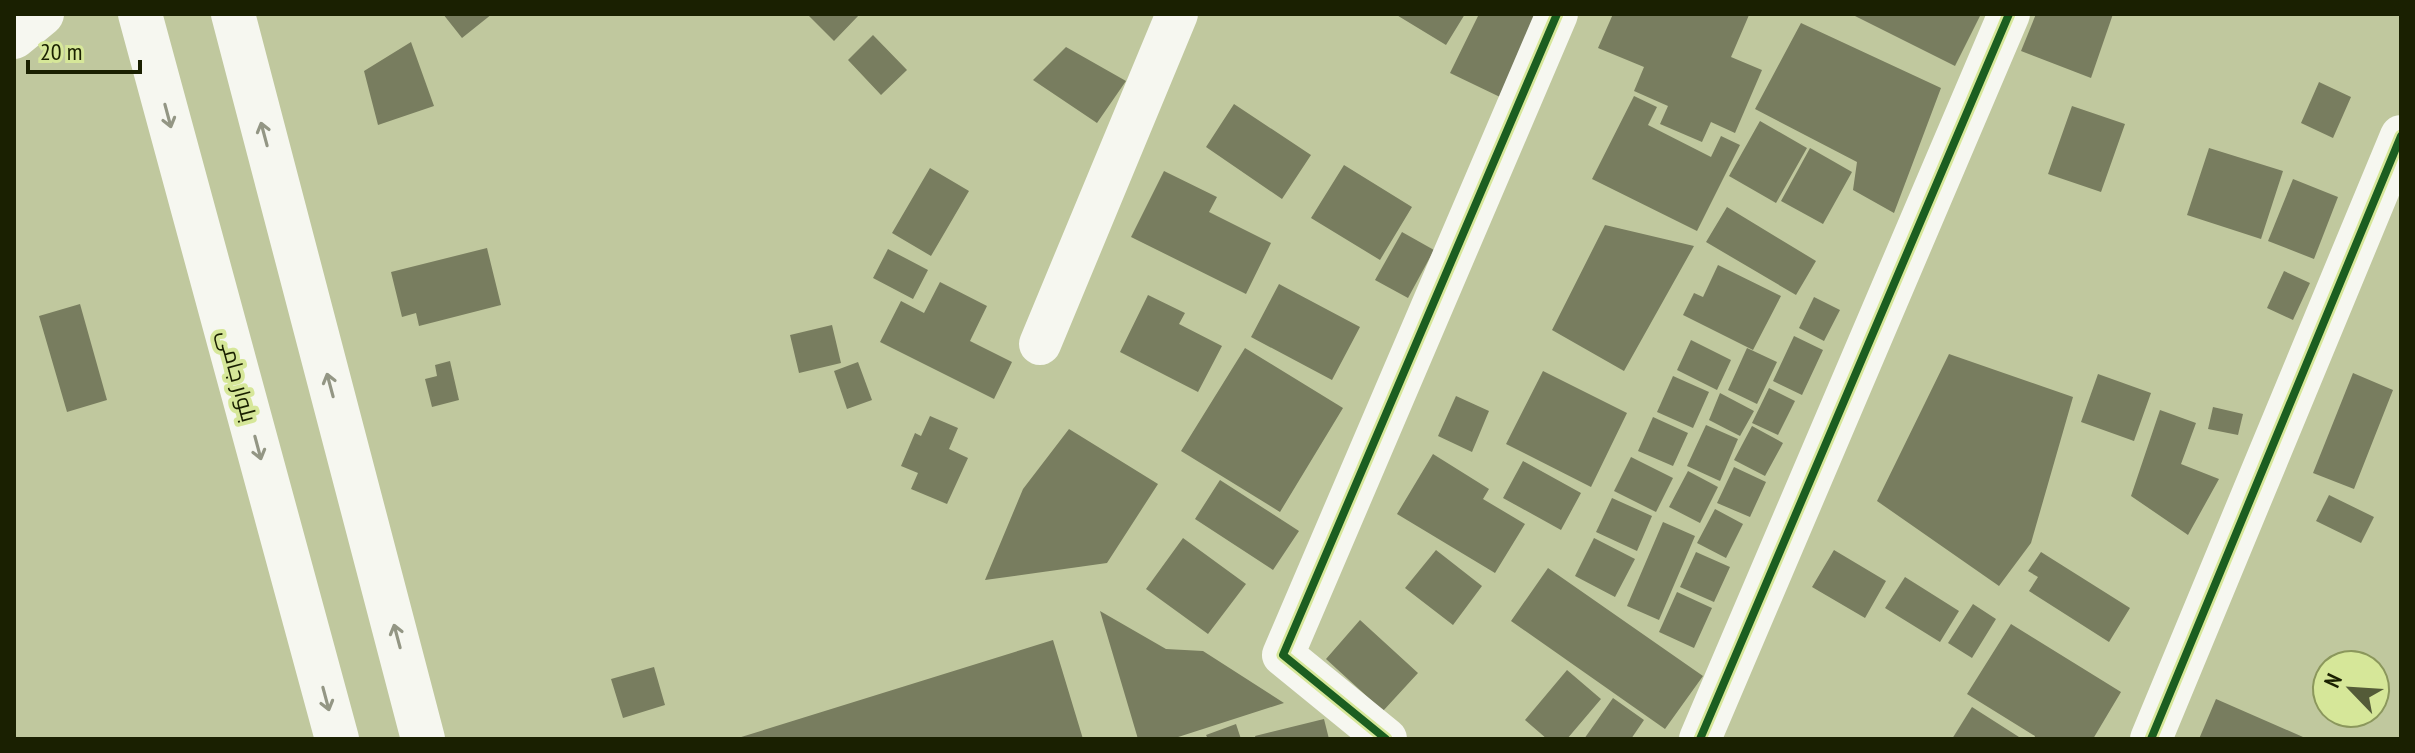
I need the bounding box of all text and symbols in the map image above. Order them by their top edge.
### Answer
scale bar [28,24,140,74]
text: 20 m [40,36,82,67]
one-way arrow [161,103,176,129]
one-way arrow [256,121,271,147]
street label: بلوار جامی [212,327,264,425]
one-way arrow [322,373,337,399]
one-way arrow [251,435,266,461]
one-way arrow [388,624,403,650]
north arrow [2311,649,2391,729]
text: N [2318,669,2348,692]
one-way arrow [319,686,334,712]

